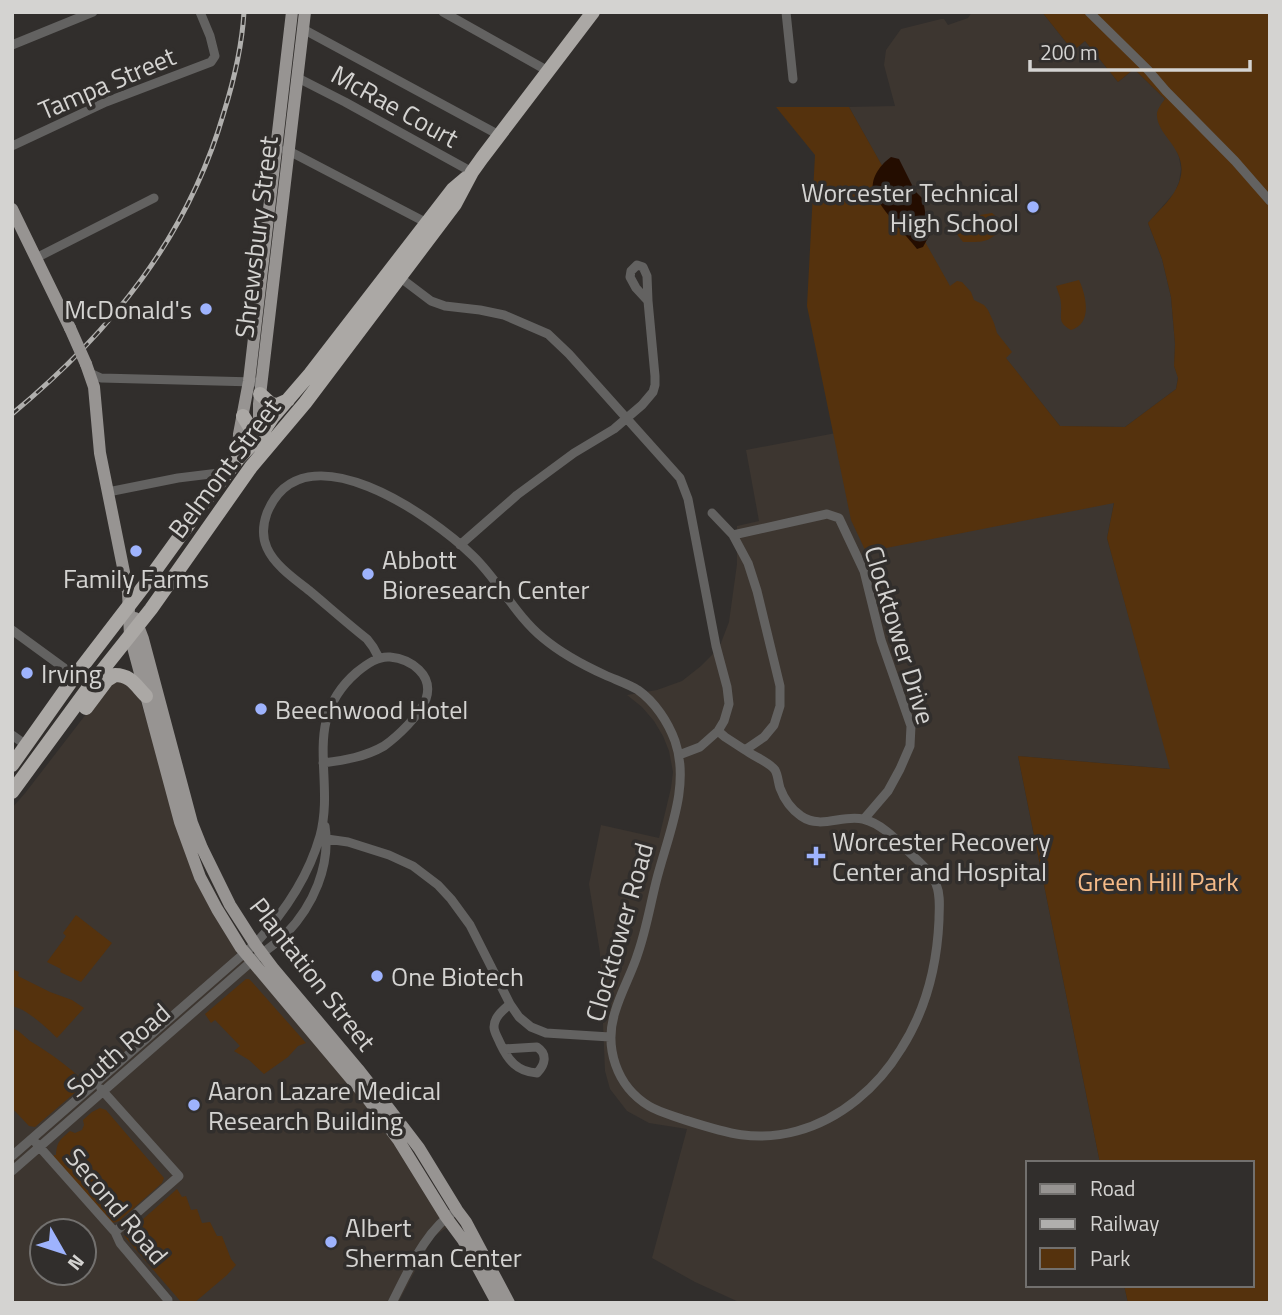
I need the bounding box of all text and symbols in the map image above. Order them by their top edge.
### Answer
scale bar [1030,28,1250,72]
text: 200 m [1040,36,1097,68]
street label: Tampa Street [32,37,182,129]
street label: McRae Court [324,55,466,157]
street label: Shrewsbury Street [224,134,288,340]
place label: Worcester Technical High School [801,173,1019,242]
marker: Worcester Technical High School [1025,199,1041,215]
place label: McDonald's [64,290,192,329]
marker: McDonald's [198,301,214,317]
street label: Belmont Street [158,390,290,546]
place label: Abbott Bioresearch Center [382,540,589,609]
street label: Clocktower Drive [854,541,946,729]
marker: Family Farms [128,543,144,559]
place label: Family Farms [63,559,209,598]
marker: Abbott Bioresearch Center [360,566,376,582]
place label: Irving [41,654,102,693]
marker: Irving [19,665,35,681]
place label: Beechwood Hotel [275,690,468,729]
marker: Beechwood Hotel [253,701,269,717]
place label: Worcester Recovery Center and Hospital [832,822,1051,891]
street label: Clocktower Road [575,838,663,1026]
marker: Worcester Recovery Center and Hospital [806,846,826,866]
park label: Green Hill Park [1077,862,1239,901]
street label: Plantation Street [240,889,386,1059]
place label: One Biotech [391,957,524,996]
marker: One Biotech [369,968,385,984]
street label: South Road [57,994,179,1106]
place label: Aaron Lazare Medical Research Building [208,1071,441,1140]
marker: Aaron Lazare Medical Research Building [186,1097,202,1113]
street label: Second Road [56,1139,178,1273]
legend [1026,1161,1254,1287]
text: Road [1090,1172,1135,1204]
text: Railway [1090,1207,1159,1239]
place label: Albert Sherman Center [345,1208,522,1277]
north arrow [28,1217,98,1287]
marker: Albert Sherman Center [323,1234,339,1250]
text: Park [1090,1242,1130,1274]
text: N [61,1249,92,1277]

